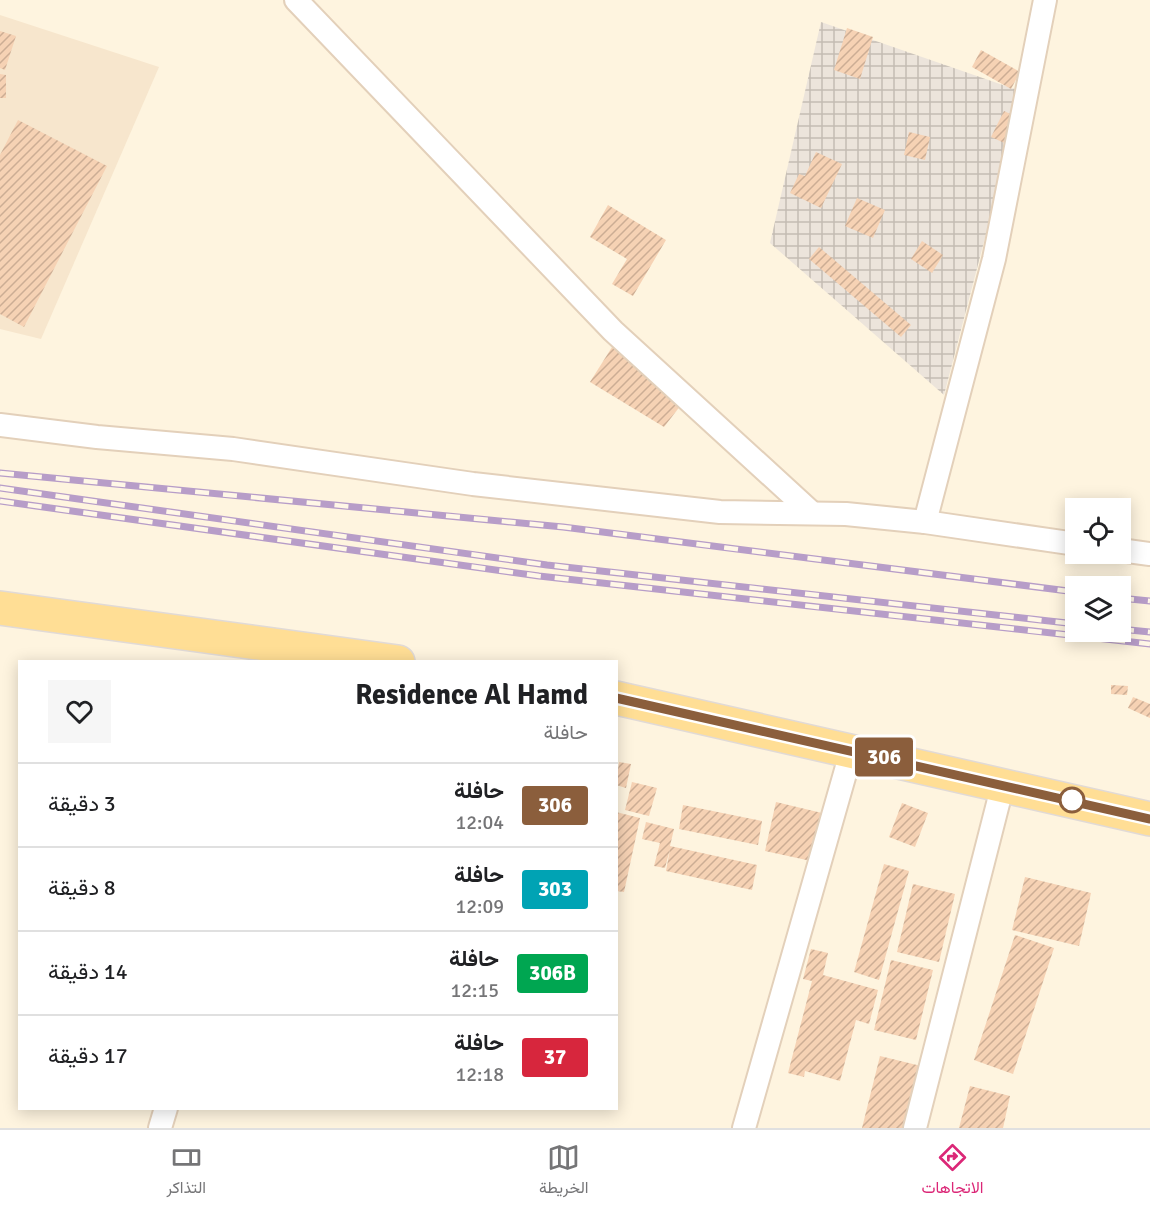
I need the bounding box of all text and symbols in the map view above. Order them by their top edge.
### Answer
map controls [1065,498,1131,642]
button: locate [1065,498,1131,564]
button: layers [1065,576,1131,642]
text: Residence Al Hamd [355,678,588,712]
button: heart [48,680,111,743]
text: حافلة [543,720,588,745]
line badge: 306 [850,738,918,777]
text: 306 [867,744,901,770]
text: حافلة [454,777,504,804]
unlabelled marker [1059,787,1085,813]
text: 3 دقيقة [48,790,116,817]
text: 306 [538,792,572,818]
text: 12:04 [455,810,504,835]
text: حافلة [454,861,504,888]
text: 8 دقيقة [48,874,116,901]
text: 303 [538,876,572,902]
text: 12:09 [455,894,504,919]
text: حافلة [449,945,499,972]
text: 14 دقيقة [48,958,128,985]
text: 306B [529,960,576,986]
text: 12:15 [450,978,499,1003]
text: حافلة [454,1029,504,1056]
text: 17 دقيقة [48,1042,128,1069]
text: 37 [544,1044,566,1070]
text: 12:18 [455,1062,504,1087]
tab: التذاكر [167,1141,206,1202]
tab: الخريطة [539,1141,588,1202]
tab: الاتجاهات [921,1141,984,1202]

